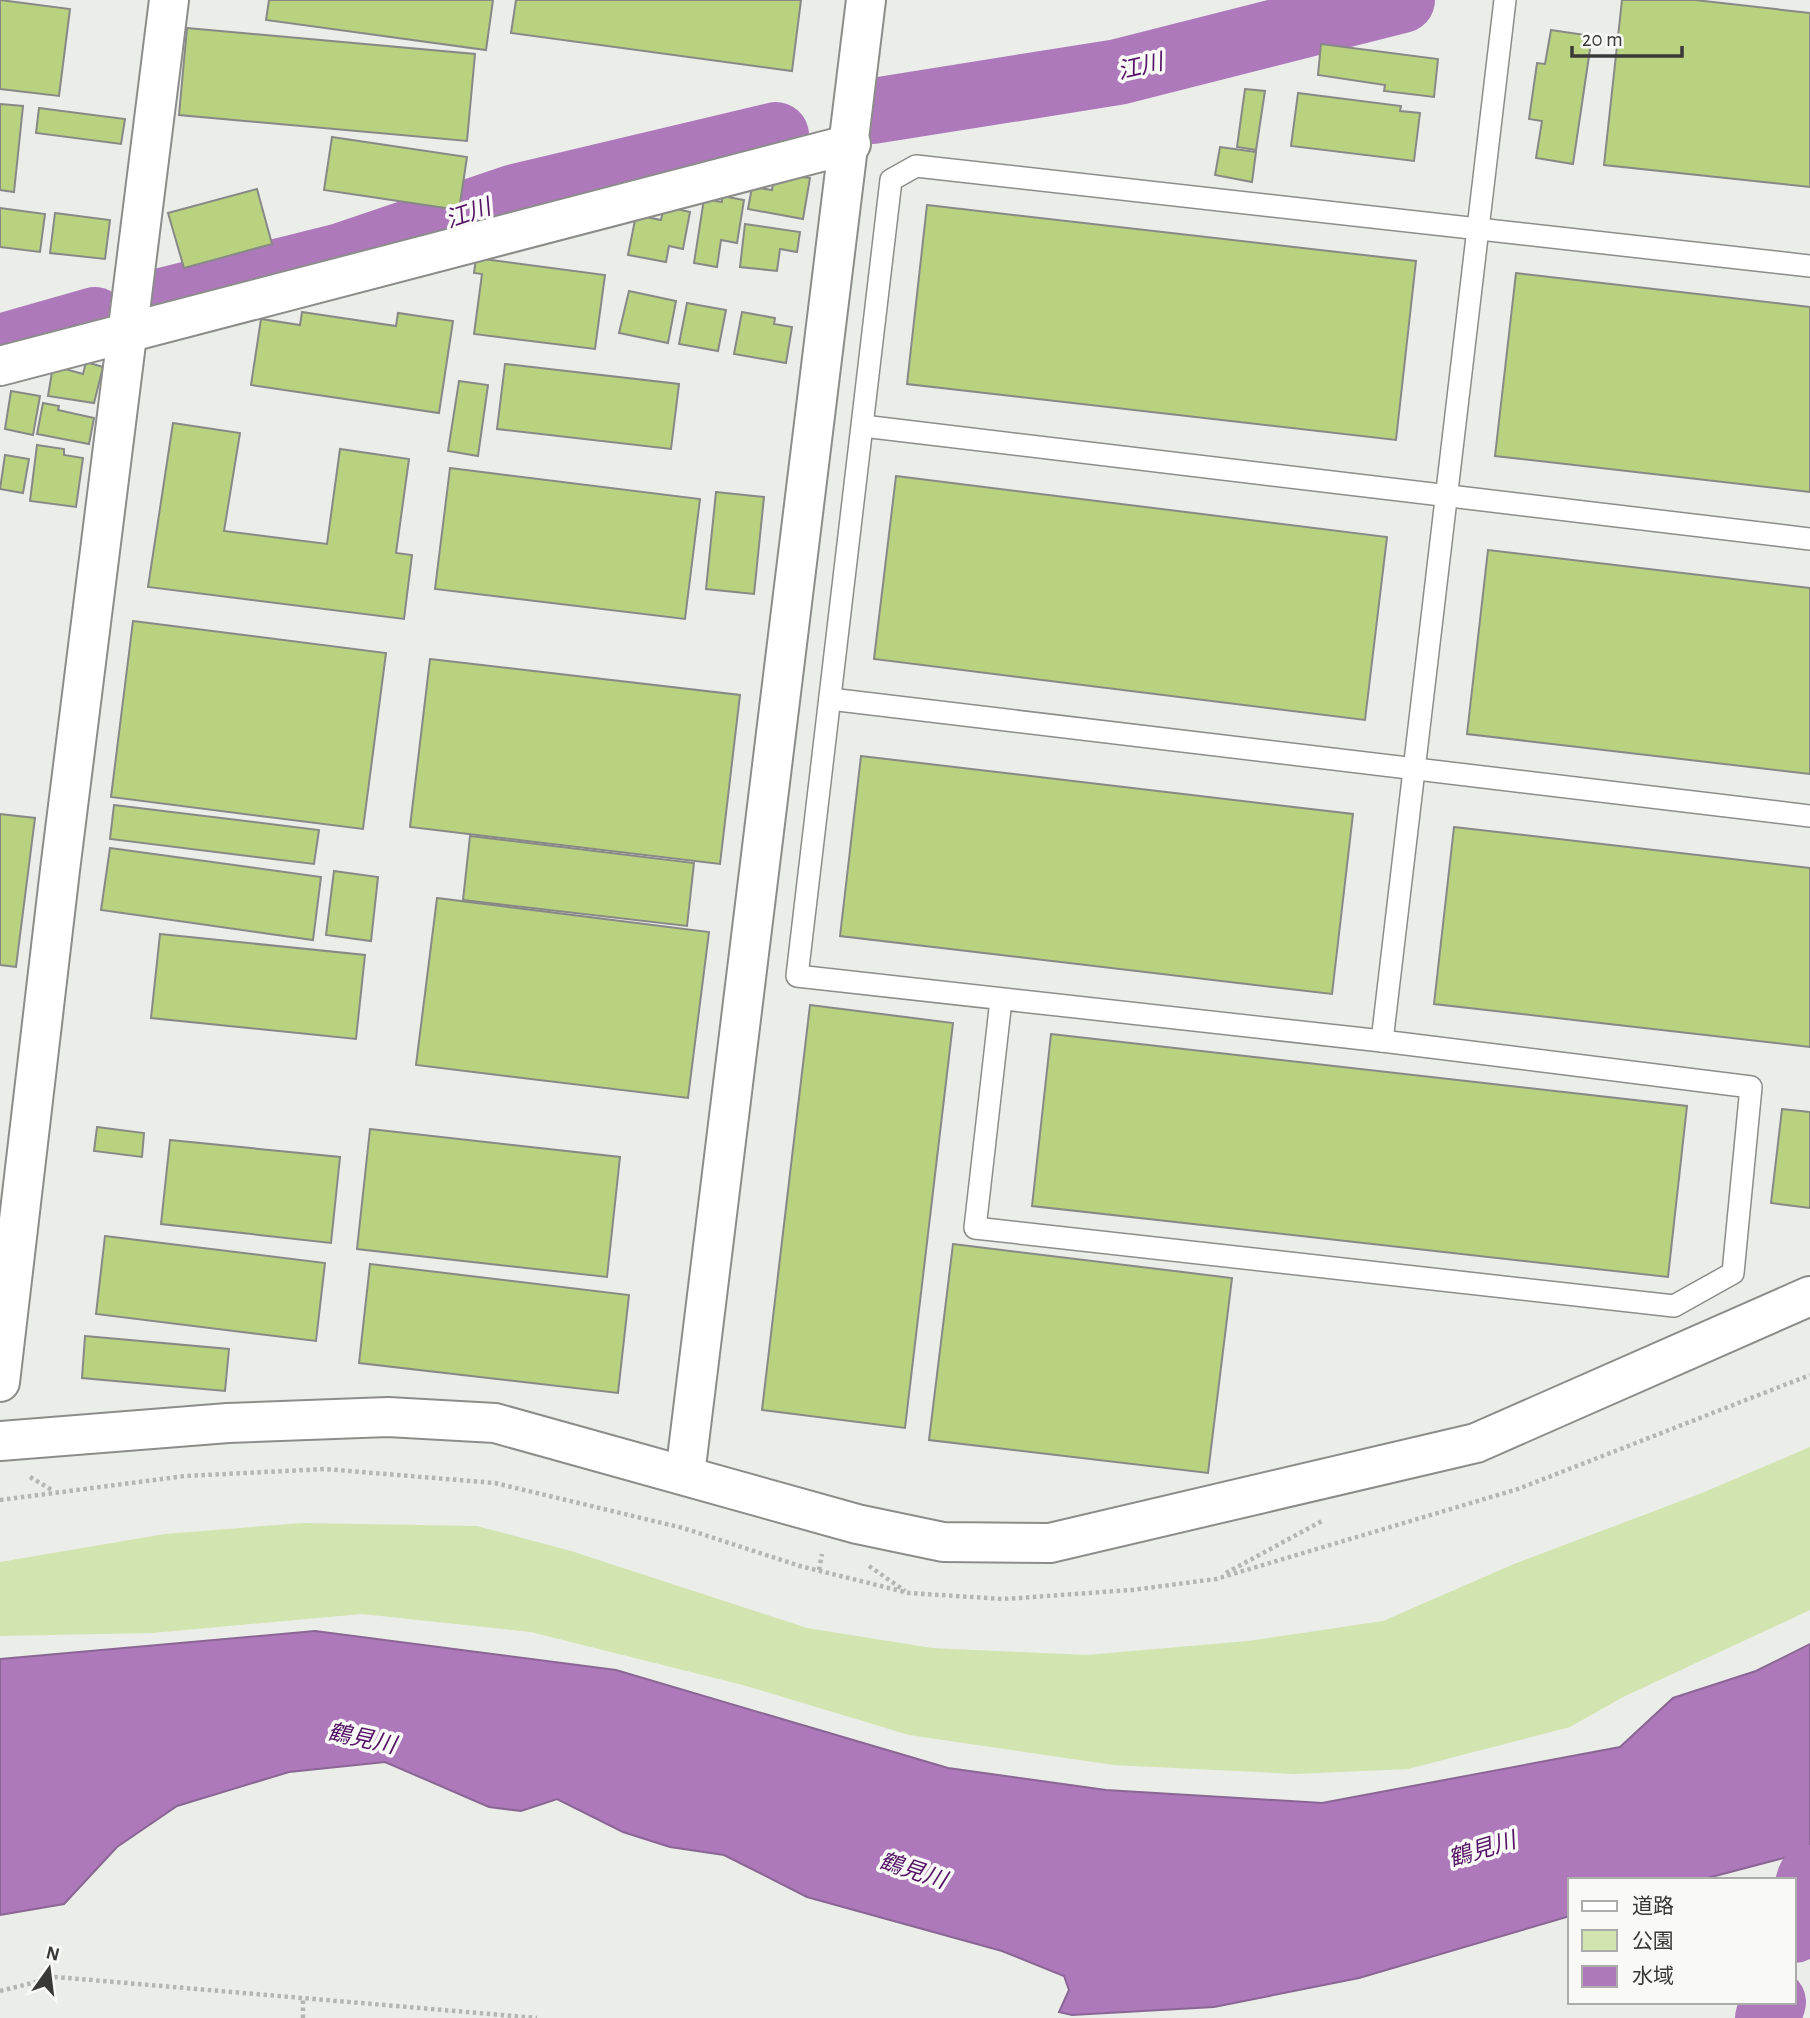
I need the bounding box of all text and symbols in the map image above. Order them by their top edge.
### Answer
scale bar [1572,14,1682,58]
text: 20 m [1582,29,1623,50]
water label: 江川 [1115,48,1168,84]
water label: 江川 [442,193,497,233]
water label: 鶴見川 [326,1719,401,1759]
water label: 鶴見川 [1445,1827,1522,1872]
water label: 鶴見川 [876,1848,952,1894]
legend [1568,1878,1796,2004]
text: 道路 [1632,1895,1674,1917]
text: 公園 [1632,1931,1674,1952]
north arrow [14,1934,84,2004]
text: N [44,1943,61,1965]
text: 水域 [1632,1965,1674,1987]

